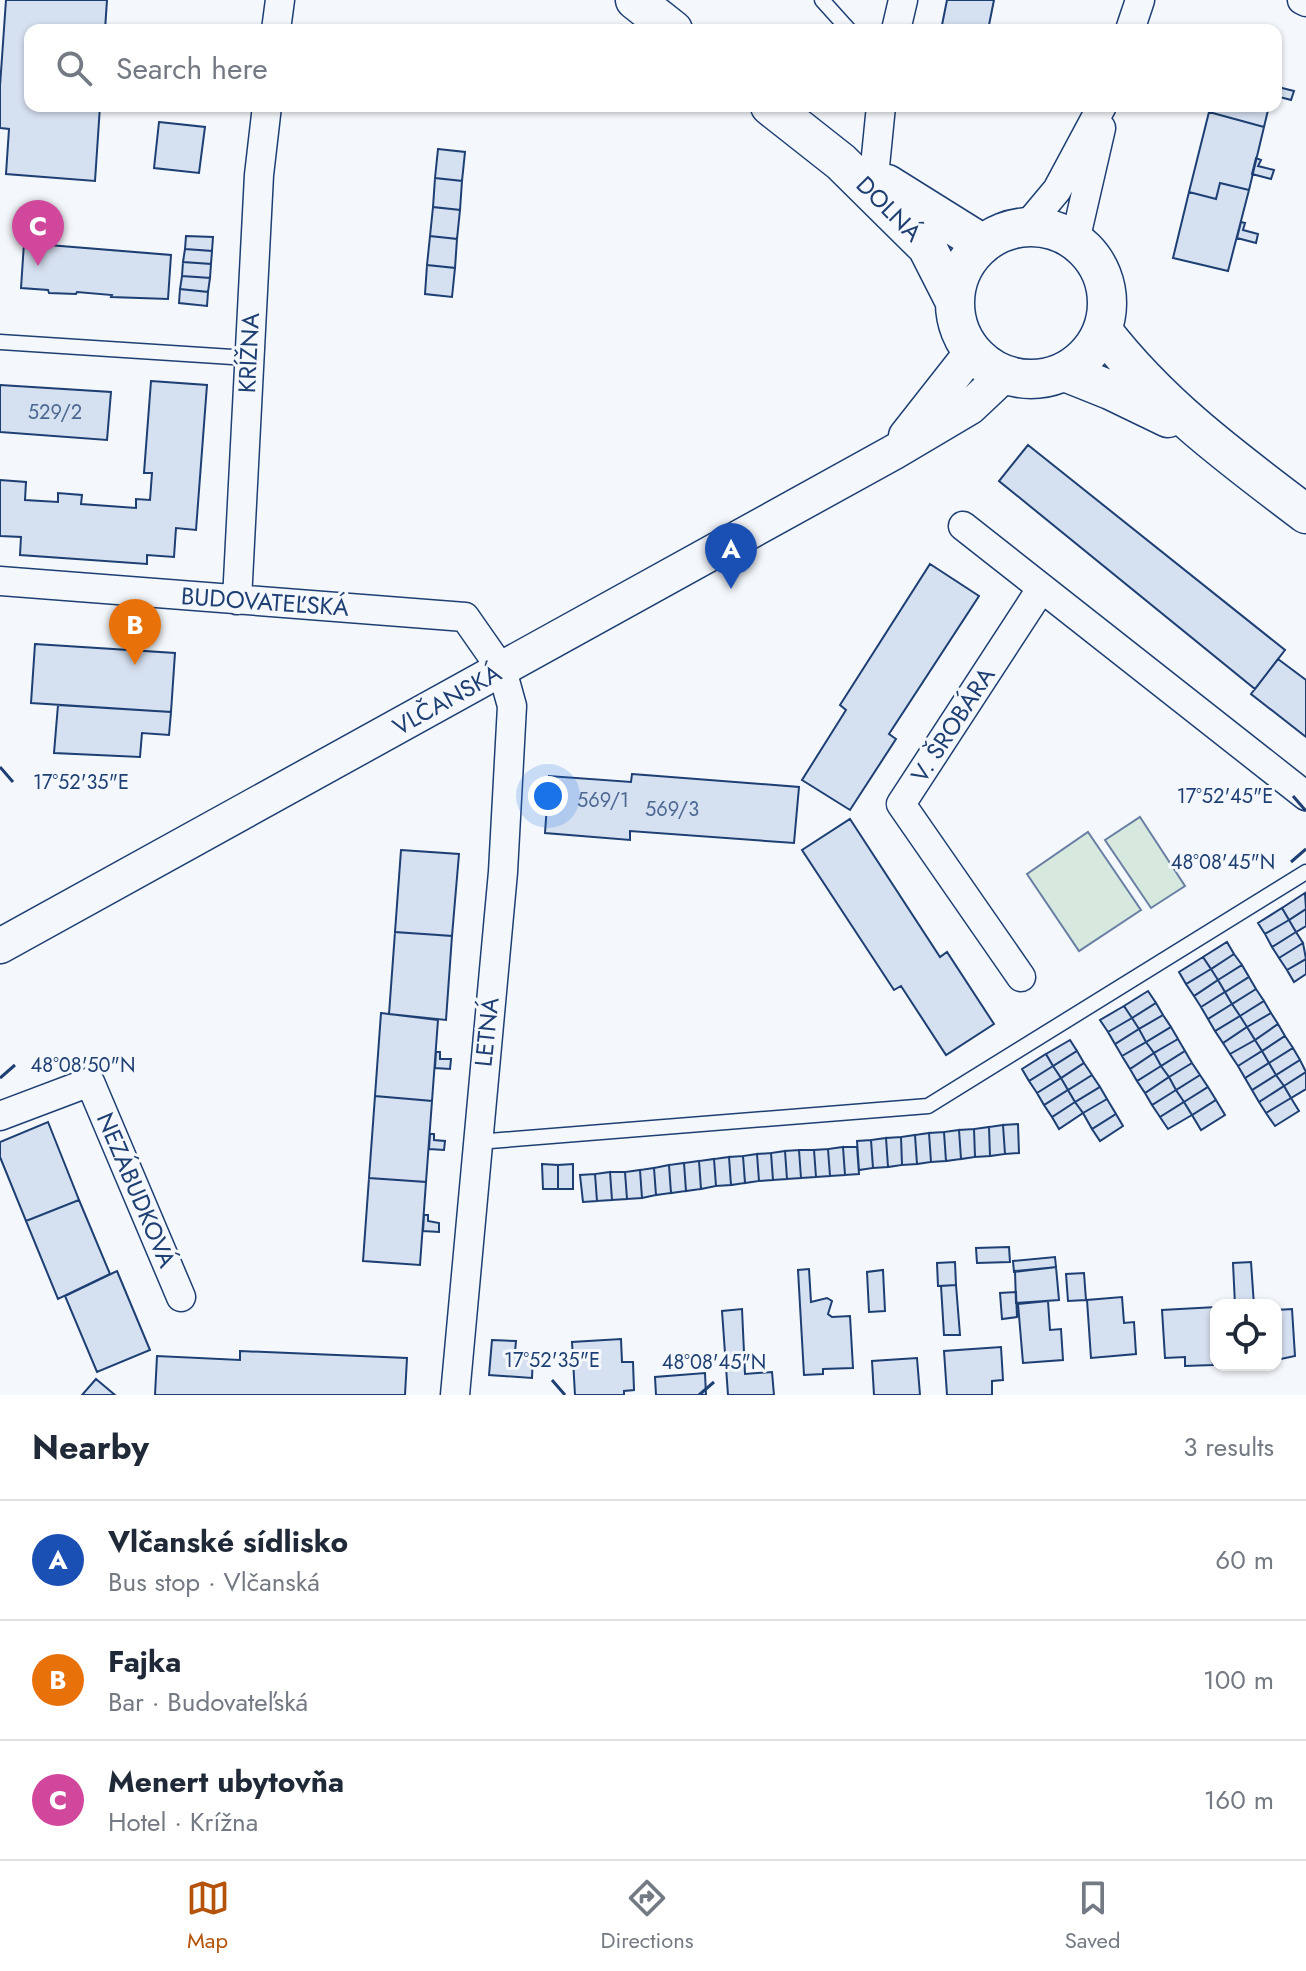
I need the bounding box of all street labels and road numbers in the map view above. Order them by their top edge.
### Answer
street label: DOLNÁ [849,168,930,250]
street label: KRÍŽNA [229,312,268,394]
street label: BUDOVATEĽSKÁ [180,578,350,625]
street label: VLČANSKÁ [386,655,508,744]
street label: V. ŠROBÁRA [902,660,1003,789]
street label: LETNÁ [465,995,508,1068]
street label: NEZÁBUDKOVÁ [88,1107,185,1273]

